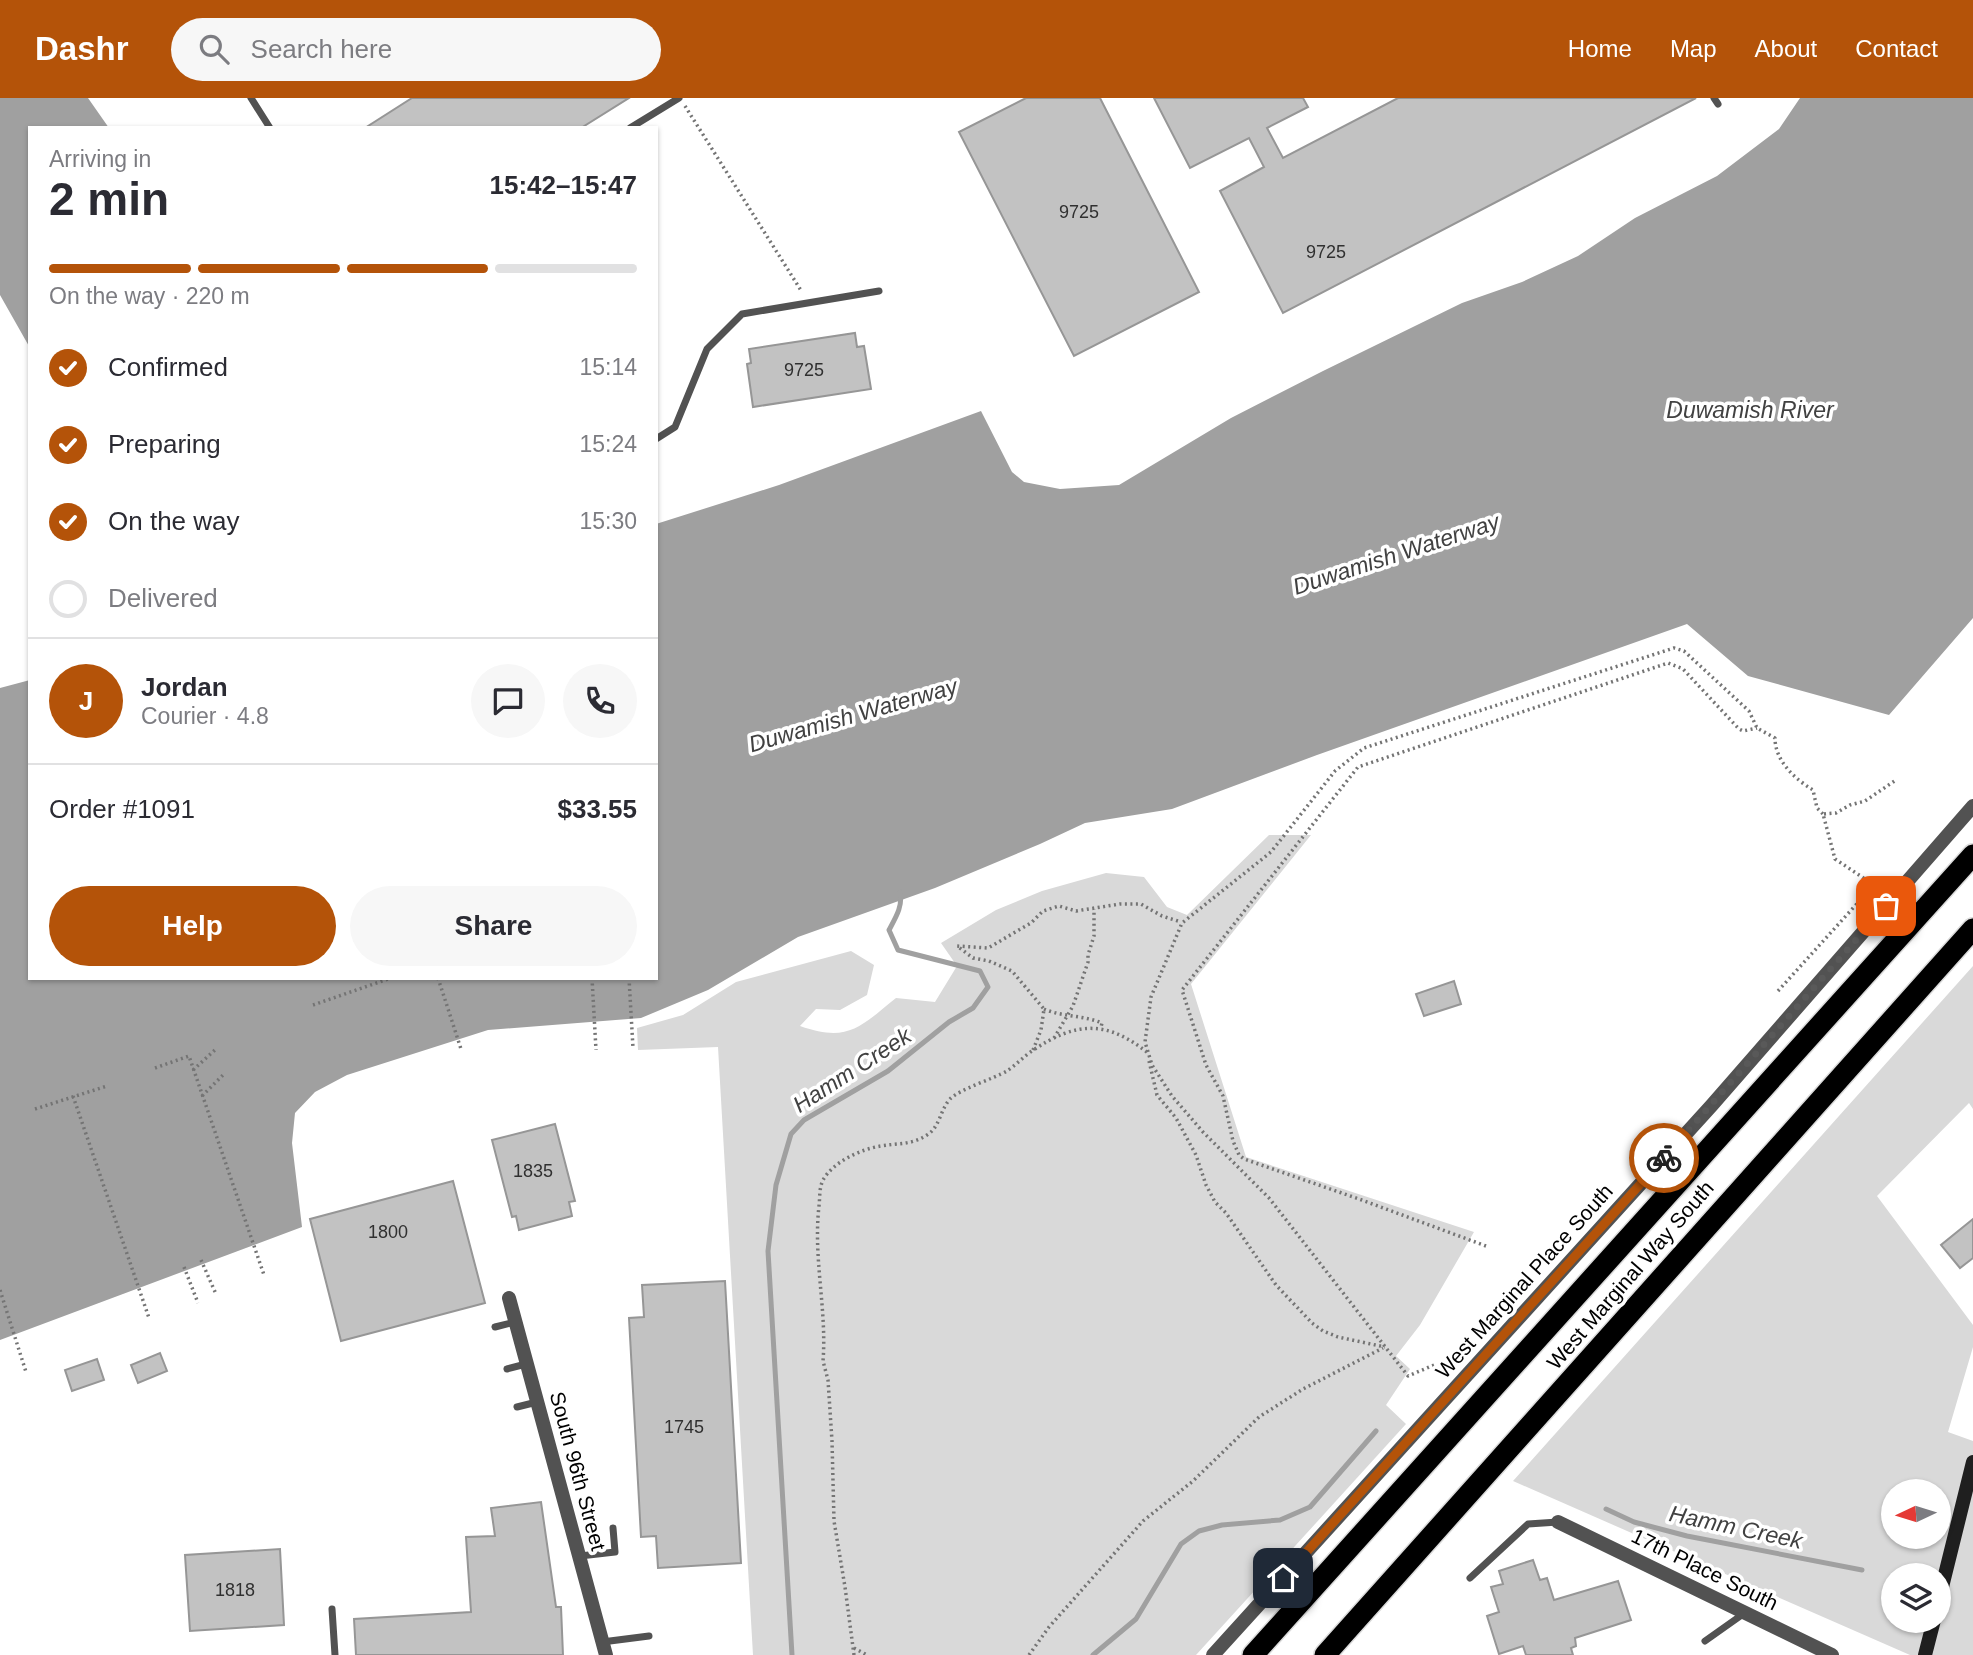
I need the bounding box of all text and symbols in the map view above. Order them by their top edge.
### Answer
search box [171,18,661,81]
text: Dashr [35,30,129,67]
icon: search [195,30,233,68]
text: Search here [251,34,392,64]
text: Home [1568,35,1632,62]
text: Map [1670,35,1717,62]
text: About [1755,35,1817,62]
text: Contact [1855,35,1938,62]
text: Arriving in [49,146,151,172]
text: 15:42–15:47 [490,170,637,200]
text: 2 min [49,173,169,225]
house number: 9725 [1059,202,1099,222]
house number: 9725 [1306,242,1346,262]
text: On the way · 220 m [49,283,250,309]
icon: check [49,349,87,387]
text: Confirmed [108,352,228,382]
text: 15:14 [579,354,637,380]
house number: 9725 [784,360,824,380]
water label: Duwamish River [1666,397,1835,423]
icon: check [49,426,87,464]
text: Preparing [108,429,221,459]
text: 15:24 [579,431,637,457]
icon: check [49,503,87,541]
text: On the way [108,506,240,536]
text: 15:30 [579,508,637,534]
water label: Duwamish Waterway [1289,508,1504,600]
text: Delivered [108,583,218,613]
button: chat [471,664,545,738]
button: phone [563,664,637,738]
text: Jordan [141,672,228,702]
water label: Duwamish Waterway [746,672,962,757]
text: J [79,686,93,716]
text: Courier · 4.8 [141,703,269,729]
text: Order #1091 [49,794,195,824]
text: $33.55 [557,794,637,824]
pin [1856,876,1916,936]
button: Help [49,886,336,966]
button: Share [350,886,637,966]
icon: bag [1867,887,1905,925]
water label: Hamm Creek [788,1021,917,1118]
courier [1629,1123,1699,1193]
icon: bike [1645,1139,1683,1177]
house number: 1835 [513,1161,553,1181]
street label: West Marginal Way South [1542,1176,1718,1374]
street label: West Marginal Place South [1431,1179,1617,1383]
house number: 1800 [368,1222,408,1242]
street label: South 96th Street [546,1389,610,1553]
house number: 1745 [664,1417,704,1437]
north arrow [1881,1479,1951,1549]
map controls [1881,1479,1951,1633]
water label: Hamm Creek [1667,1500,1806,1554]
street label: 17th Place South [1628,1524,1782,1614]
pin [1253,1548,1313,1608]
icon: home [1264,1559,1302,1597]
button: layers [1881,1563,1951,1633]
house number: 1818 [215,1580,255,1600]

